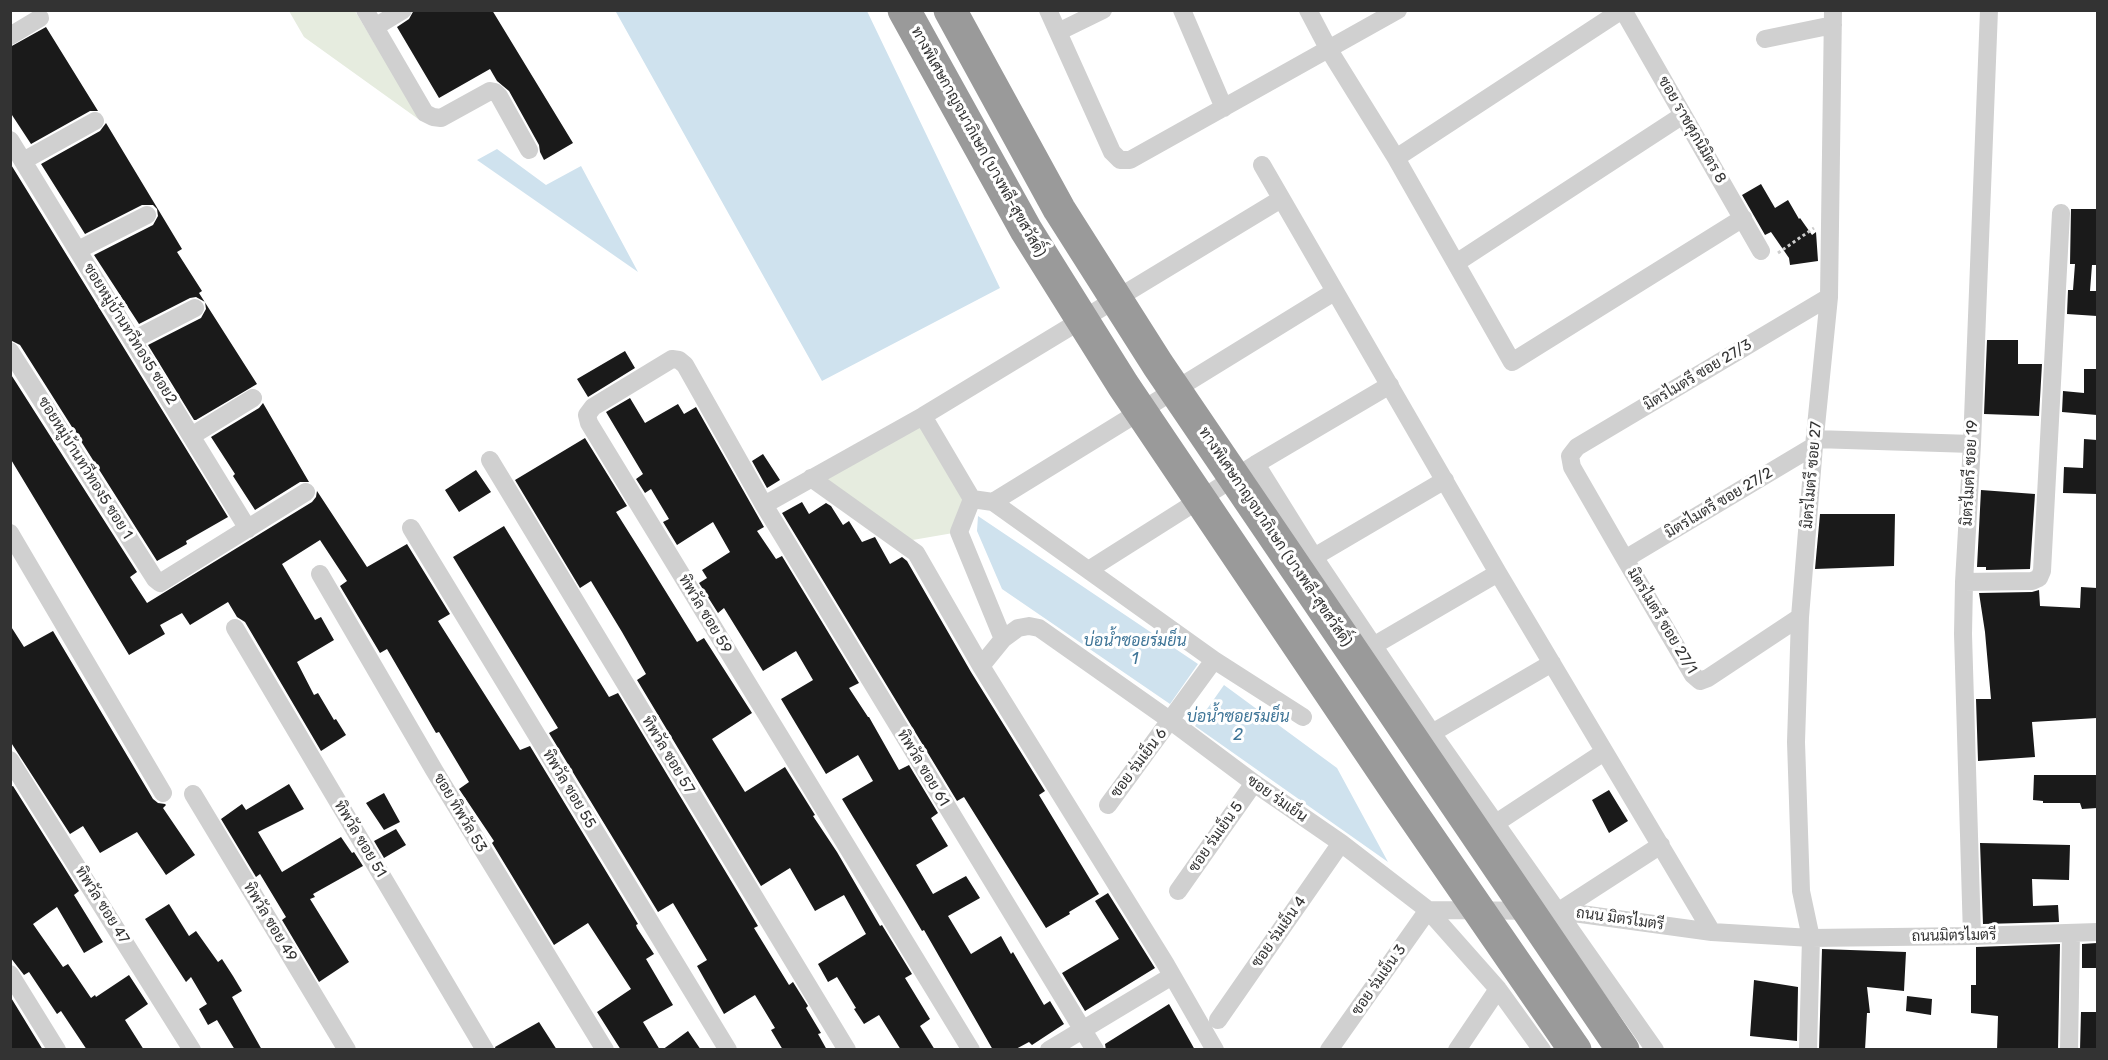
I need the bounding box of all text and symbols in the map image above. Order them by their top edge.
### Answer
street label: ทางพิเศษกาญจนาภิเษก (บางพลี-สุขสวัสดิ์) [907,24,1049,260]
street label: ซอย ราชศุภนิมิตร 8 [1654,73,1730,187]
street label: ซอยหมู่บ้านทวีทอง5 ซอย2 [79,260,181,408]
street label: มิตรไมตรี ซอย 27/3 [1641,336,1755,414]
street label: ซอยหมู่บ้านทวีทอง5 ซอย 1 [34,394,136,542]
street label: มิตรไมตรี ซอย 19 [1958,419,1982,527]
street label: มิตรไมตรี ซอย 27 [1798,421,1826,529]
street label: ทางพิเศษกาญจนาภิเษก (บางพลี-สุขสวัสดิ์) [1195,424,1355,650]
street label: มิตรไมตรี ซอย 27/2 [1662,464,1776,542]
street label: มิตรไมตรี ซอย 27/1 [1623,565,1701,677]
street label: ทิพวัล ซอย 59 [674,571,736,657]
water label: บ่อน้ำซอยร่มย็น 1 [1084,631,1186,669]
water label: บ่อน้ำซอยร่มย็น 2 [1187,707,1289,745]
street label: ทิพวัล ซอย 57 [638,713,698,797]
street label: ซอย ร่มเย็น 6 [1107,725,1171,801]
street label: ทิพวัล ซอย 61 [893,726,953,810]
street label: ทิพวัล ซอย 55 [538,746,600,832]
street label: ซอย ทิพวัล 53 [429,770,491,856]
street label: ซอย ร่มเย็น [1243,772,1311,826]
street label: ทิพวัล ซอย 51 [330,797,390,881]
street label: ซอย ร่มเย็น 5 [1185,798,1247,876]
street label: ทิพวัล ซอย 47 [71,863,133,947]
street label: ทิพวัล ซอย 49 [239,879,301,965]
street label: ซอย ร่มเย็น 4 [1248,893,1310,971]
street label: ถนน มิตรไมตรี [1575,904,1665,934]
street label: ถนนมิตรไมตรี [1911,926,1997,946]
street label: ซอย ร่มเย็น 3 [1348,941,1410,1019]

